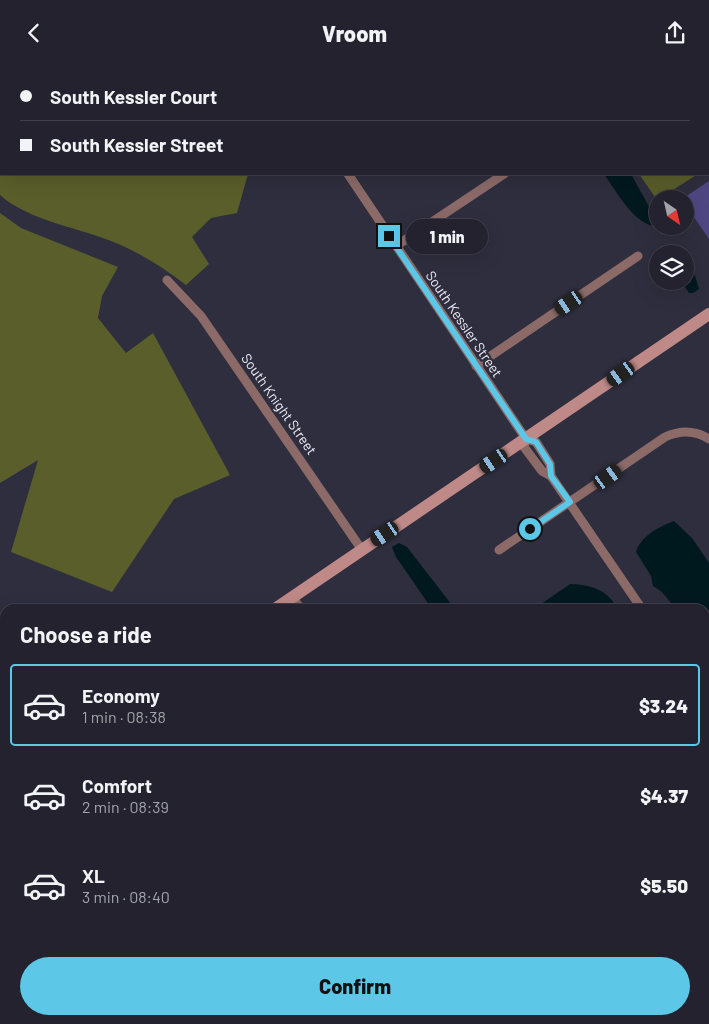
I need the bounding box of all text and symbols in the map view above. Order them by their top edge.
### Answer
icon: back [20,19,48,47]
icon: share [661,19,689,47]
text: Vroom [322,20,387,46]
text: South Kessler Court [50,85,217,108]
text: South Kessler Street [50,133,223,156]
north arrow [649,190,694,235]
map controls [649,190,694,290]
callout: 1 min [406,219,489,253]
route end [378,225,400,247]
text: 1 min [429,227,465,246]
button: layers [649,245,694,290]
street label: South Kessler Street [423,267,506,380]
car [552,288,585,318]
street label: South Knight Street [238,350,321,458]
car [604,359,637,389]
car [477,446,510,476]
car [591,462,624,492]
route start [519,518,541,540]
car [368,519,401,549]
text: Choose a ride [20,621,152,647]
icon: car [22,683,67,728]
text: Economy [82,684,160,707]
text: $3.24 [639,694,688,717]
text: 1 min · 08:38 [82,707,166,726]
icon: car [22,773,67,818]
text: Comfort [82,774,152,797]
text: $4.37 [640,784,688,807]
text: 2 min · 08:39 [82,797,169,816]
icon: car [22,863,67,908]
text: XL [82,864,105,887]
text: $5.50 [640,874,688,897]
text: 3 min · 08:40 [82,887,170,906]
button: Confirm [20,957,690,1015]

